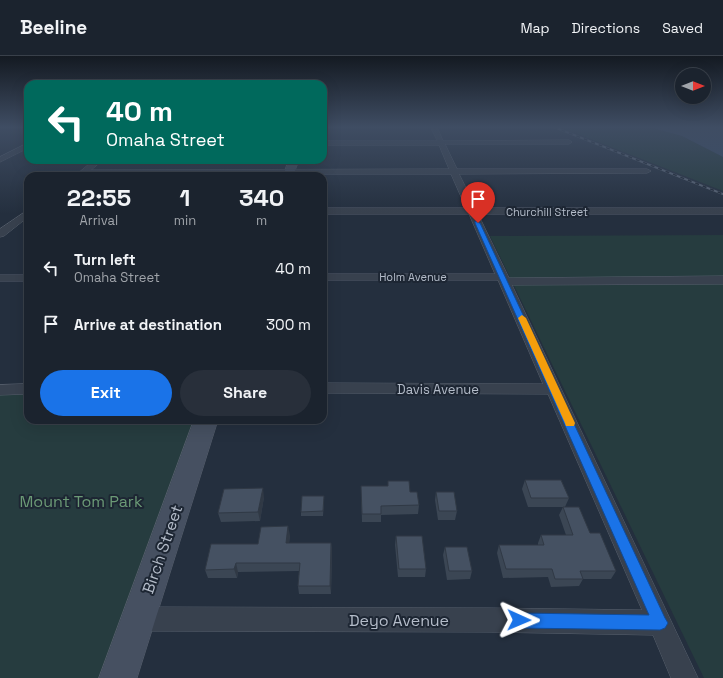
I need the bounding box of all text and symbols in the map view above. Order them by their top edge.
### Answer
text: Beeline [20,15,87,40]
text: Map [520,19,550,37]
text: Directions [572,19,640,37]
text: Saved [662,19,703,37]
north arrow [675,68,711,104]
map controls [675,68,711,104]
text: 40 m [106,93,173,129]
icon: left [40,96,92,148]
text: Omaha Street [106,128,225,151]
text: 22:55 [67,182,131,213]
text: 1 [180,182,190,213]
text: 340 [239,182,284,213]
pin [461,182,495,223]
icon: arrive [467,188,489,210]
street label: Churchill Street [506,205,588,219]
text: Arrival [80,212,118,229]
text: min [174,212,196,229]
text: m [256,212,267,229]
text: Turn left [74,250,136,269]
icon: left [40,257,62,279]
text: 40 m [275,259,311,278]
text: Omaha Street [74,269,160,286]
street label: Holm Avenue [379,270,447,284]
icon: arrive [40,313,62,335]
text: Arrive at destination [74,315,222,334]
text: 300 m [266,315,311,334]
button: Exit [40,370,172,416]
button: Share [180,370,311,416]
street label: Davis Avenue [397,381,479,398]
park label: Mount Tom Park [20,491,143,512]
street label: Birch Street [137,502,187,596]
position arrow [498,599,540,641]
street label: Deyo Avenue [349,610,449,631]

